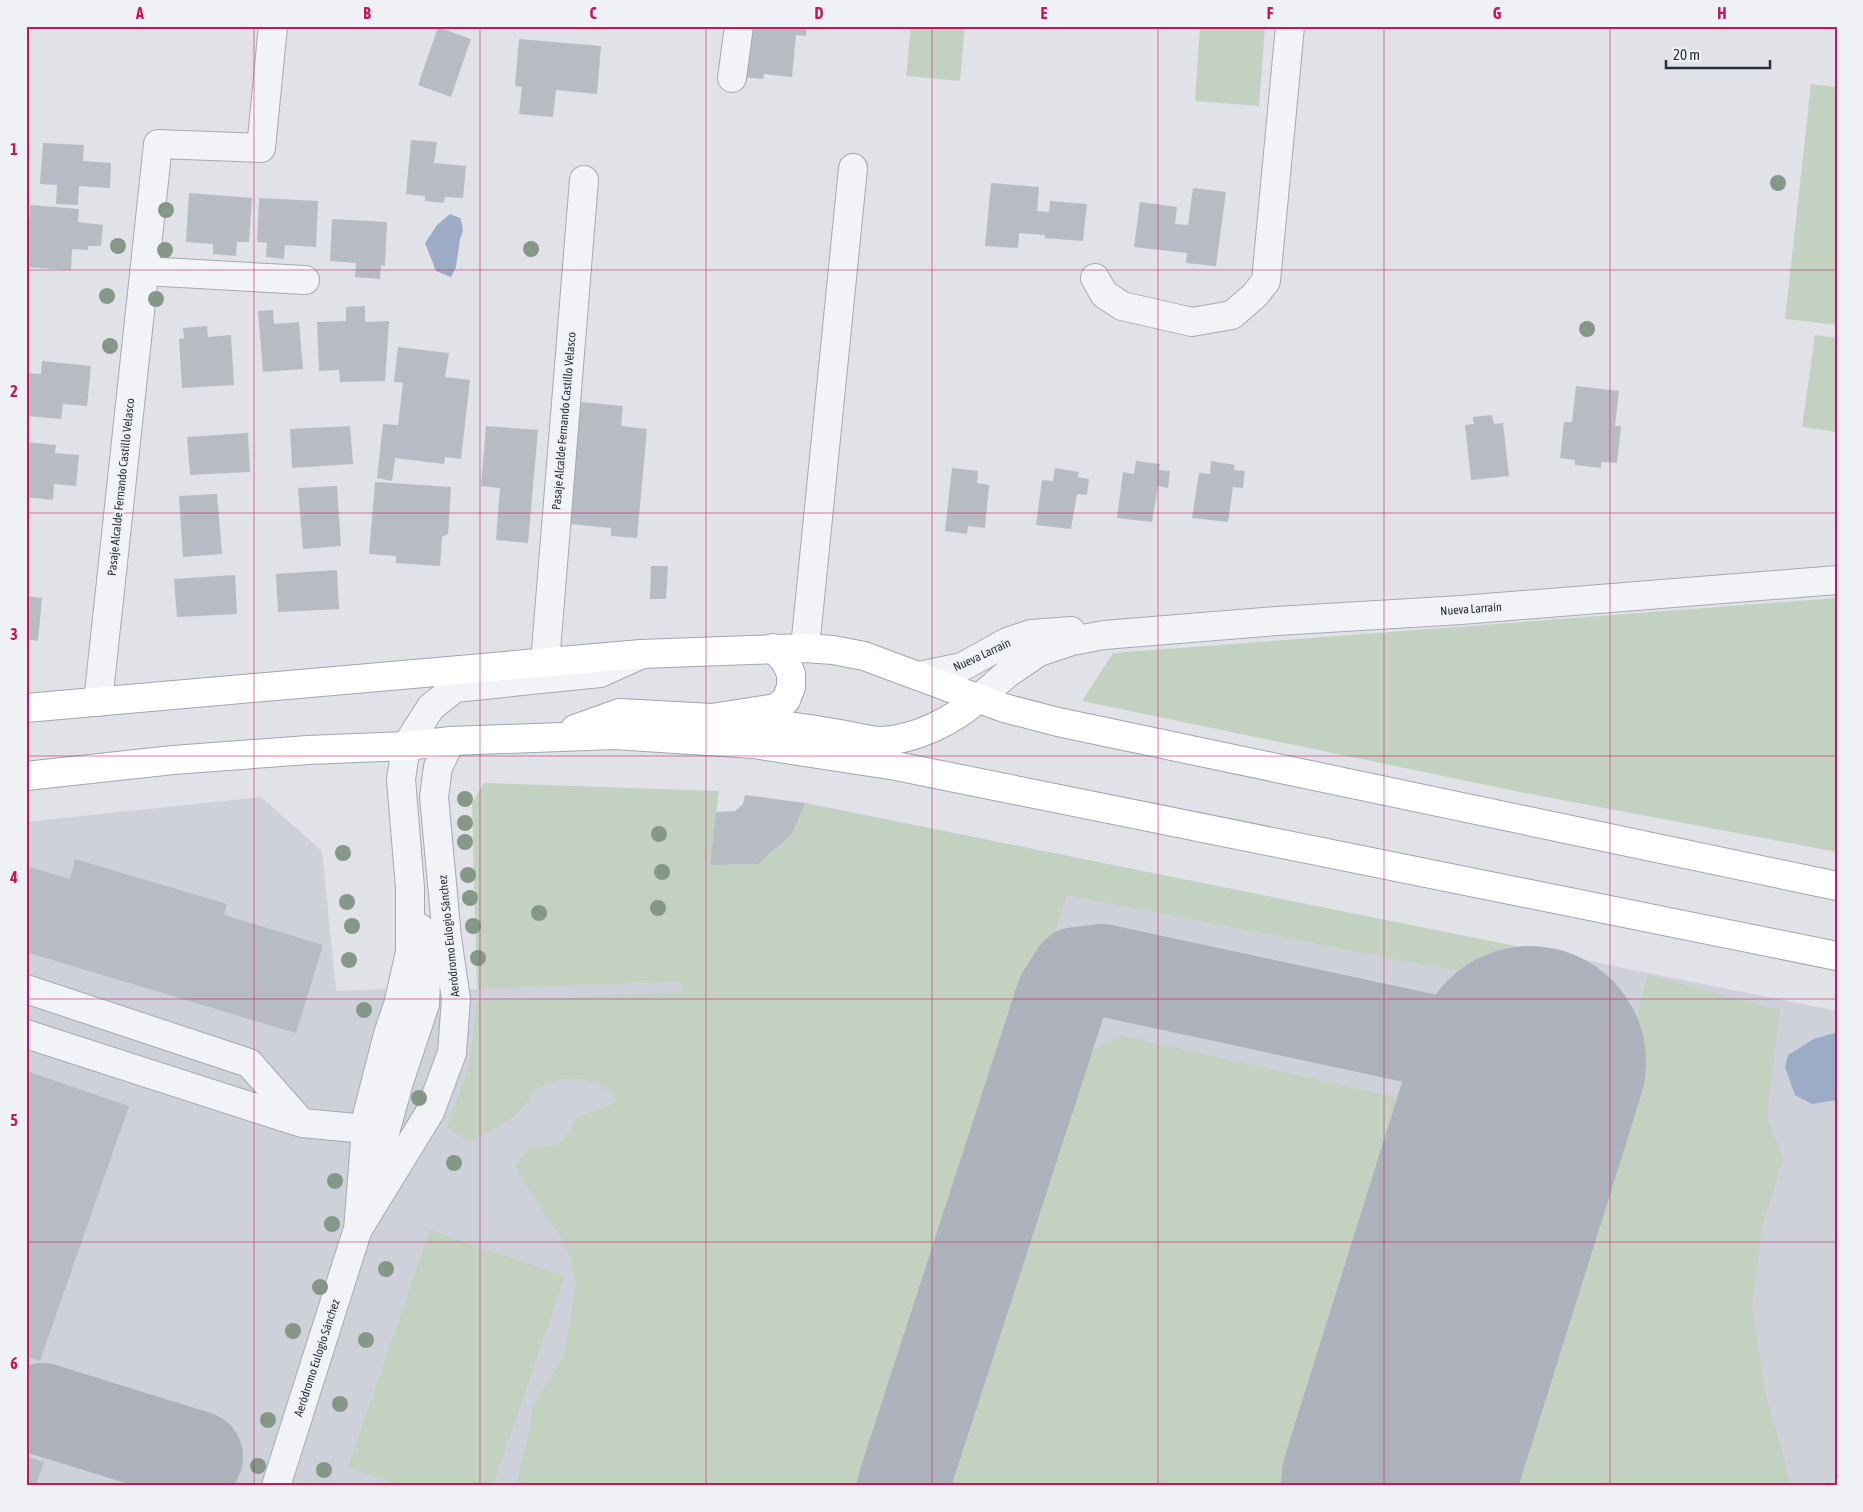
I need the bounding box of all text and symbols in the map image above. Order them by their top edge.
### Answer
text: A [135,4,144,22]
text: B [363,4,371,22]
text: C [589,4,597,22]
text: D [815,4,824,22]
text: E [1041,4,1048,22]
text: F [1267,4,1274,22]
text: G [1493,4,1502,22]
text: H [1717,4,1727,22]
scale bar [1666,38,1769,70]
text: 20 m [1673,46,1700,63]
text: 1 [10,140,18,158]
street label: Pasaje Alcalde Fernando Castillo Velasco [549,331,579,511]
text: 2 [10,382,18,400]
street label: Pasaje Alcalde Fernando Castillo Velasco [105,397,137,576]
street label: Nueva Larraín [1440,600,1502,618]
text: 3 [10,625,18,643]
street label: Nueva Larraín [951,636,1013,674]
text: 4 [9,868,18,886]
street label: Aeródromo Eulogio Sánchez [436,874,462,998]
text: 5 [10,1111,18,1129]
street label: Aeródromo Eulogio Sánchez [291,1297,343,1418]
text: 6 [10,1354,18,1372]

